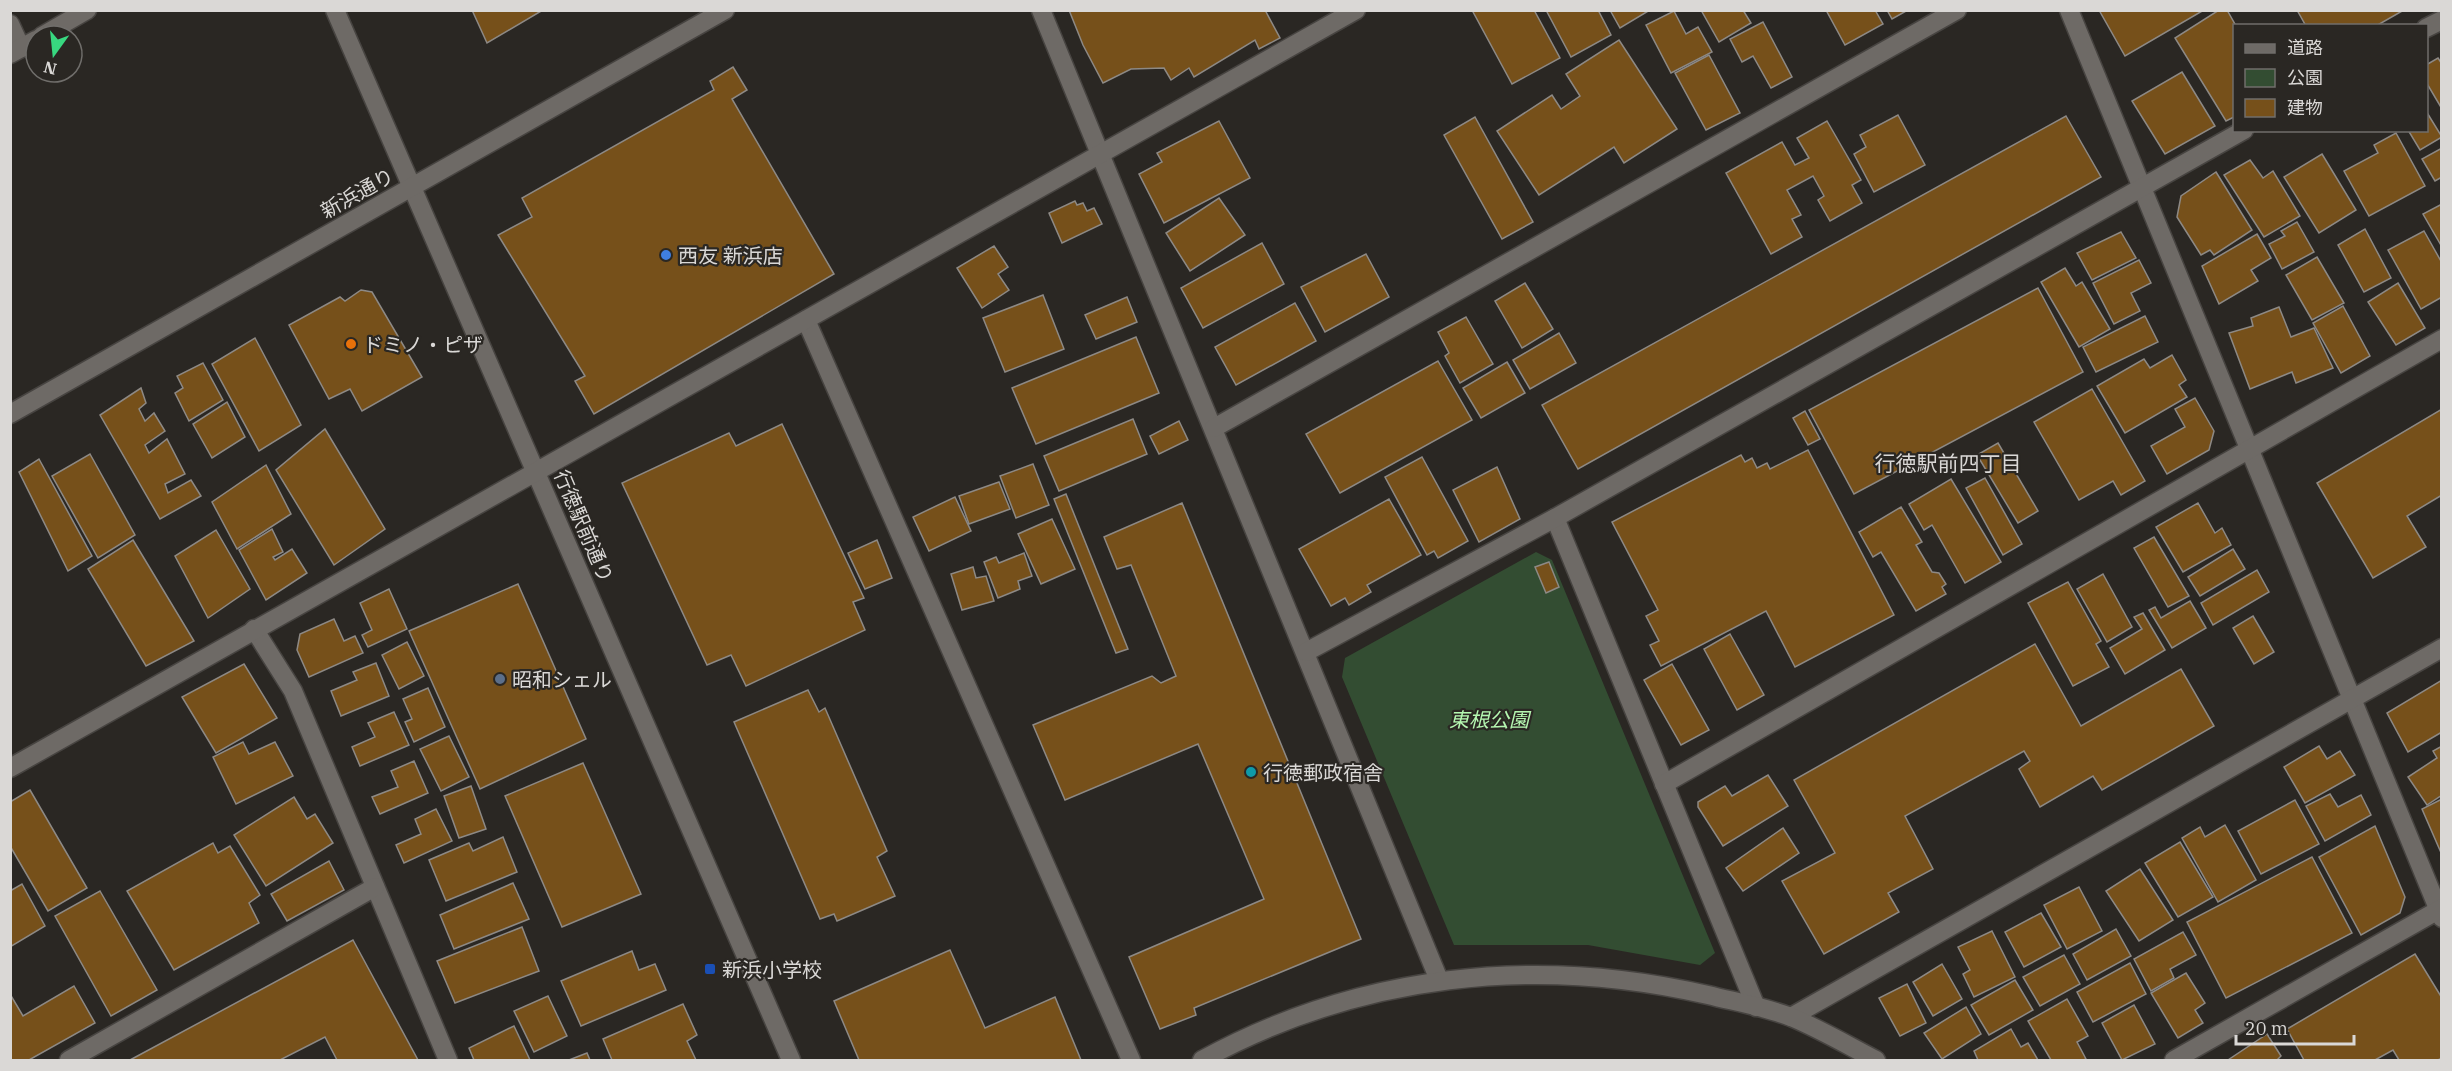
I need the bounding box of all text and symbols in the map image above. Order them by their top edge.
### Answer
north arrow [24,24,84,84]
legend [2233,24,2428,132]
text: 道路 [2287,36,2323,59]
text: N [41,57,59,80]
text: 公園 [2287,66,2323,89]
text: 建物 [2287,96,2323,119]
street label: 新浜通り [315,162,399,224]
place label: 西友 新浜店 [678,242,783,269]
marker: 西友 新浜店 [659,248,673,262]
place label: ドミノ・ピザ [363,331,483,358]
marker: ドミノ・ピザ [344,337,358,351]
district label: 行徳駅前四丁目 [1875,449,2022,477]
street label: 行徳駅前通り [548,465,620,587]
place label: 昭和シェル [512,666,612,693]
marker: 昭和シェル [493,672,507,686]
park label: 東根公園 [1449,706,1532,733]
place label: 行徳郵政宿舎 [1263,759,1383,786]
marker: 行徳郵政宿舎 [1244,765,1258,779]
place label: 新浜小学校 [722,956,822,983]
marker: 新浜小学校 [703,962,717,976]
scale bar [2236,1008,2354,1046]
text: 20 m [2245,1017,2288,1040]

